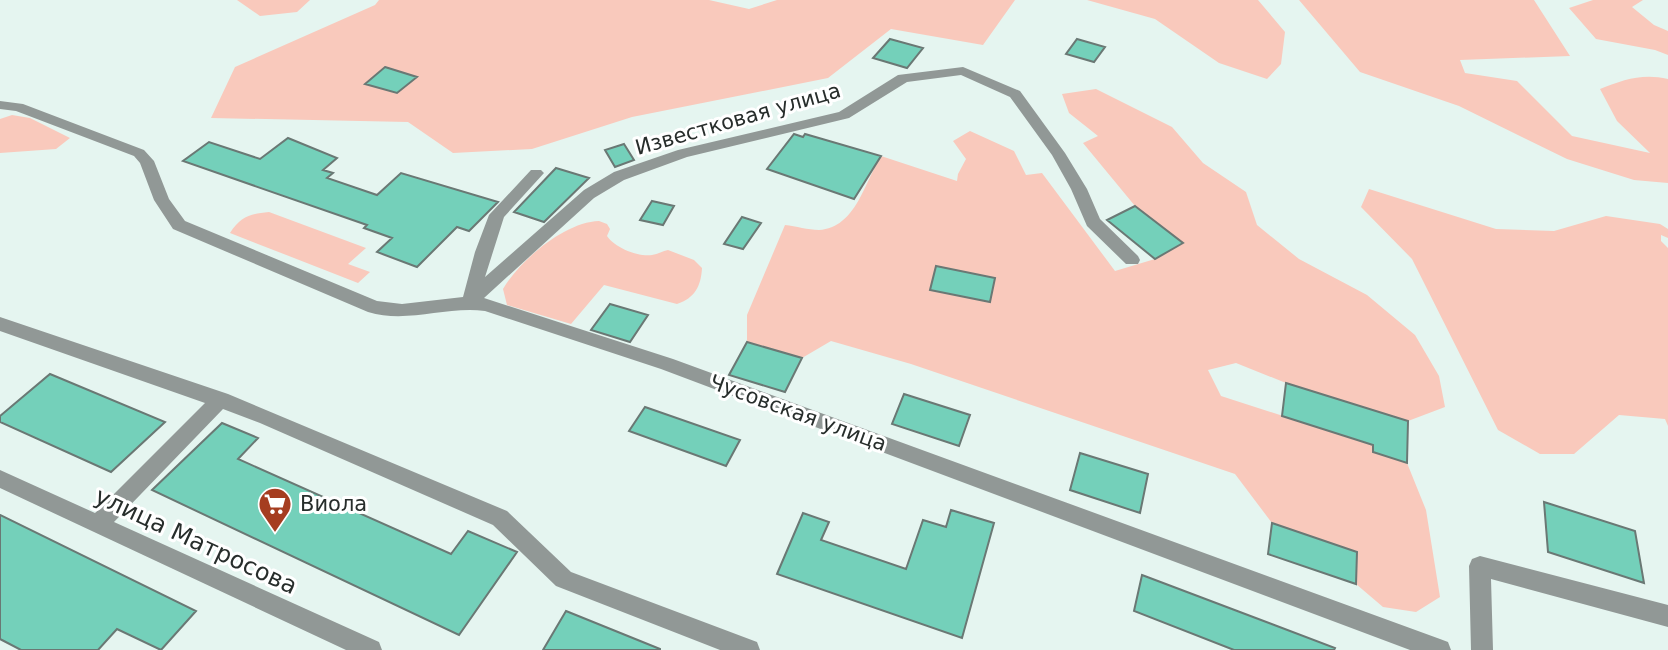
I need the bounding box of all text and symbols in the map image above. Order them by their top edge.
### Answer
street label: Известковая улица [632,78,844,160]
street label: Чусовская улица [706,370,890,456]
street label: улица Матросова [90,482,302,600]
supermarket icon: Виола [256,485,294,534]
place label: Виола [300,492,367,516]

